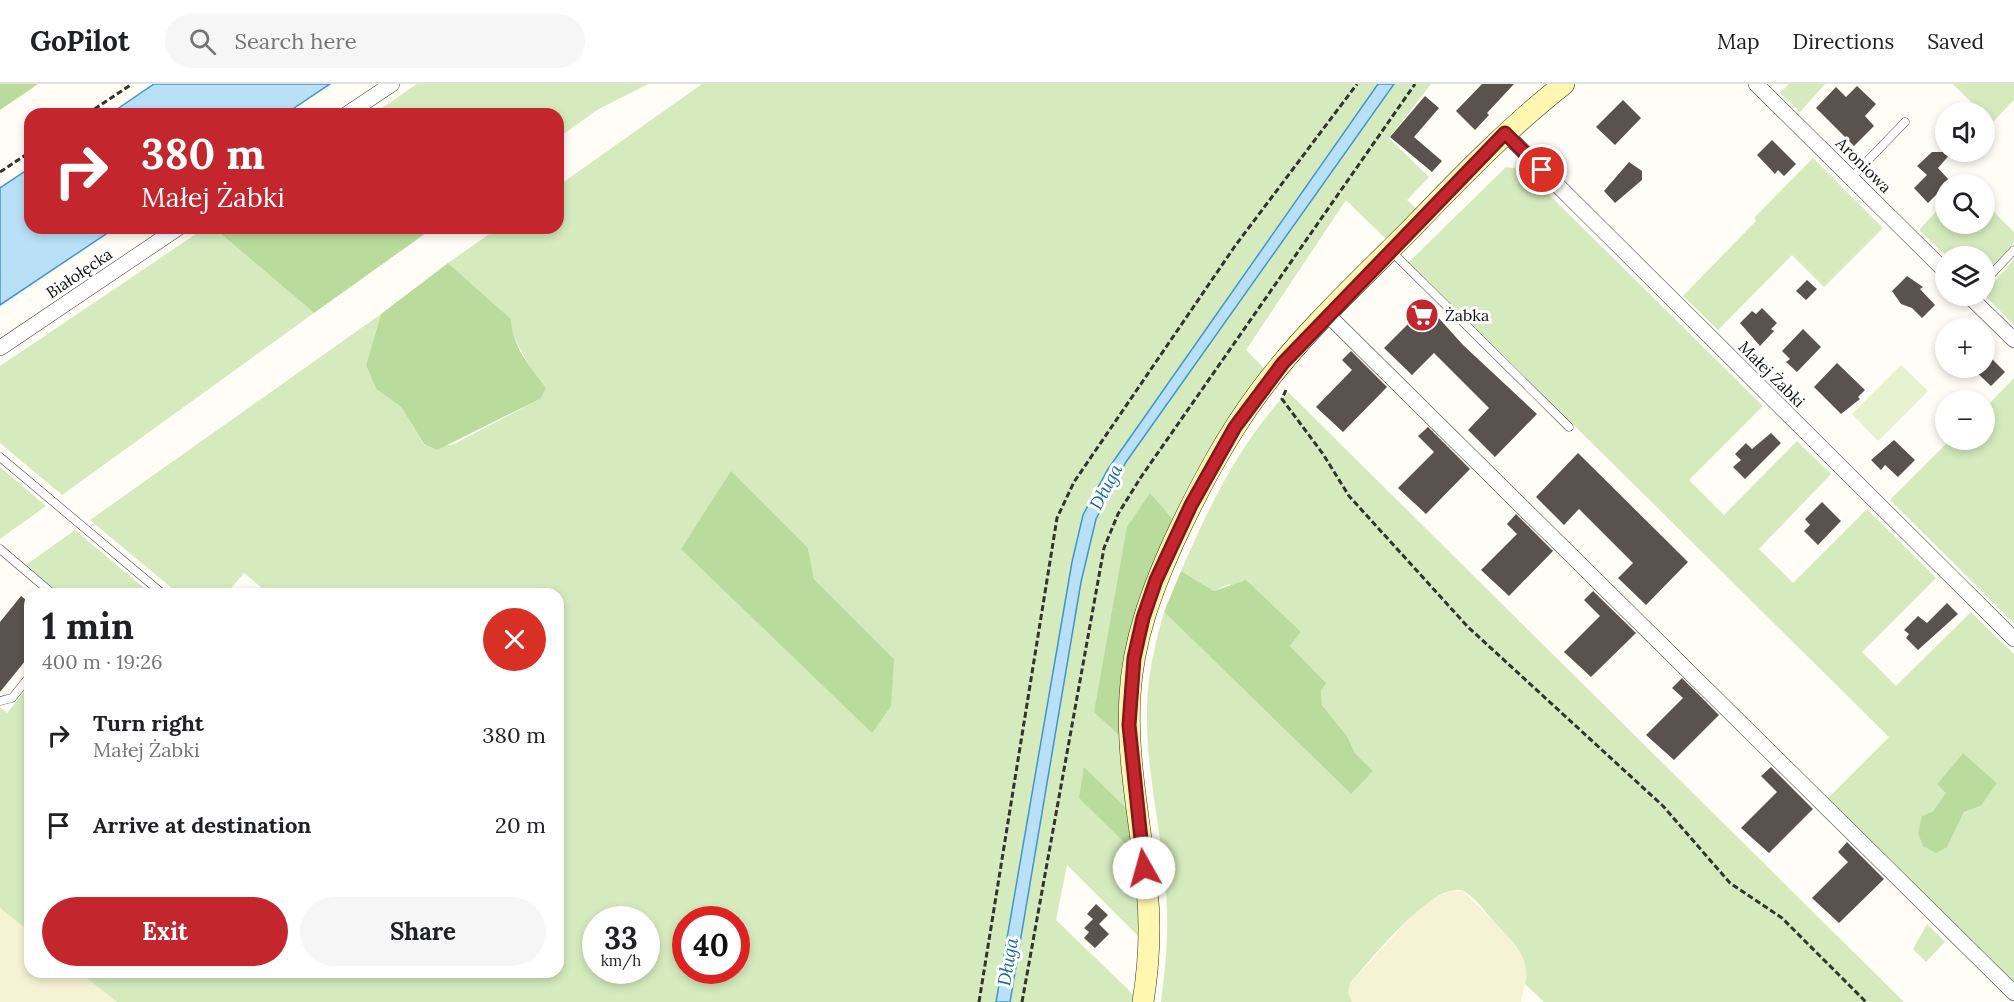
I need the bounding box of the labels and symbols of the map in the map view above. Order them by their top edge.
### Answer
street label: Aroniowa [1831,132,1896,197]
pin [1516,144,1567,195]
street label: Białołęcka [42,244,116,302]
supermarket icon: Żabka [1404,297,1440,333]
place label: Żabka [1445,305,1489,325]
street label: Małej Żabki [1735,337,1809,411]
water label: Długa [1084,460,1127,513]
position arrow [1112,836,1176,900]
speed limit sign: 40 [672,906,750,984]
water label: Długa [992,936,1023,988]

